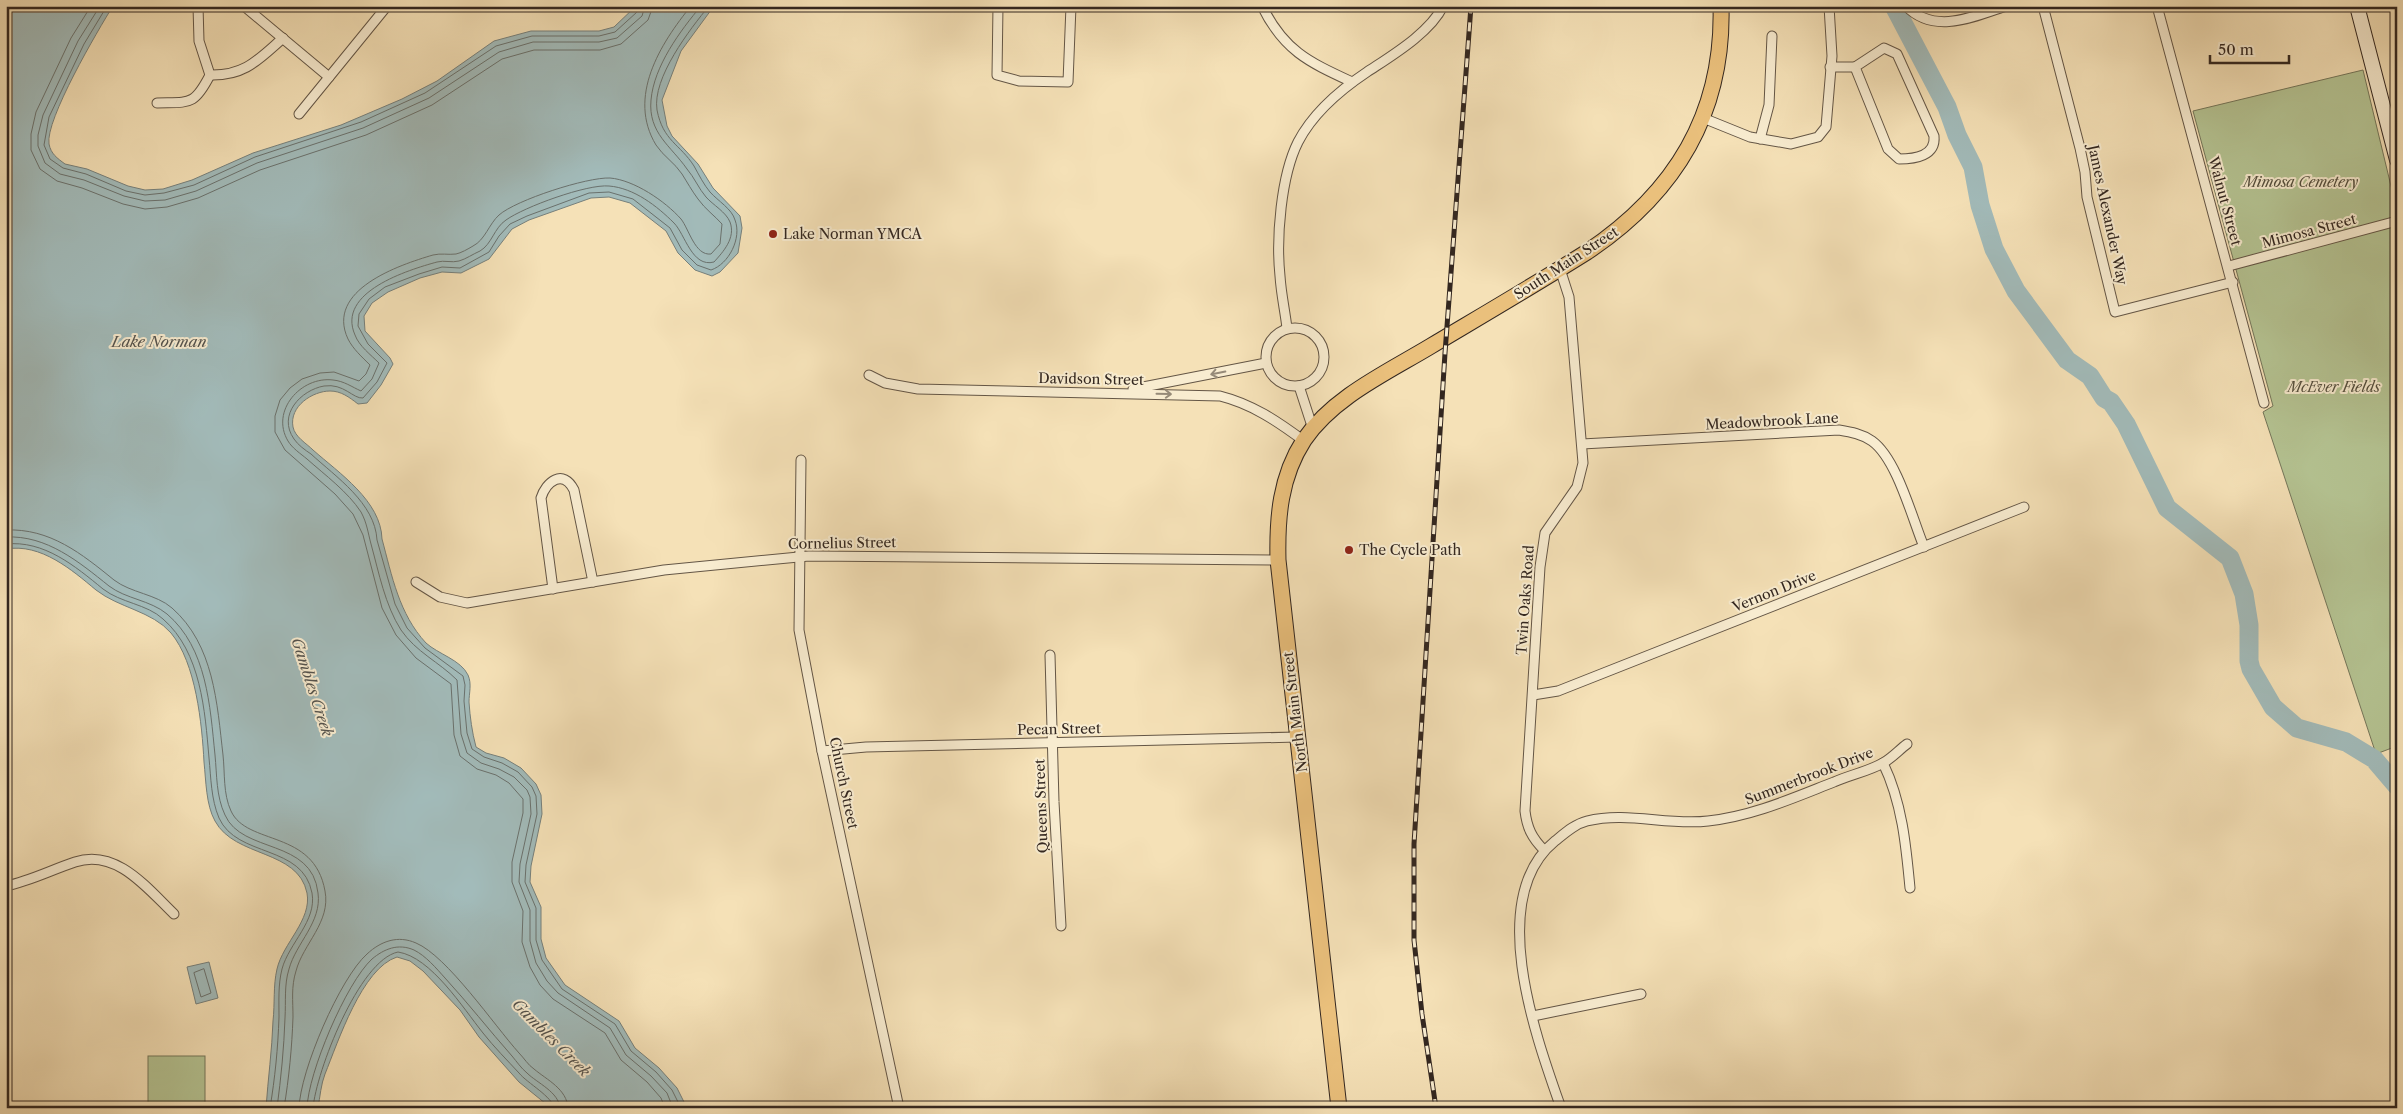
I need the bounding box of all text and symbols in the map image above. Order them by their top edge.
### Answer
scale bar [2210,32,2289,64]
text: 50 m [2218,40,2254,59]
street label: James Alexander Way [2084,141,2132,287]
street label: Walnut Street [2204,154,2246,248]
park label: Mimosa Cemetery [2242,173,2358,191]
street label: Mimosa Street [2260,210,2358,252]
street label: South Main Street [1510,223,1622,303]
place label: Lake Norman YMCA [783,225,922,243]
marker: Lake Norman YMCA [767,228,779,240]
water label: Lake Norman [111,332,206,351]
one-way arrow [1210,368,1226,378]
street label: Davidson Street [1038,369,1144,389]
park label: McEver Fields [2286,378,2381,396]
one-way arrow [1156,389,1172,398]
street label: Meadowbrook Lane [1705,409,1839,433]
street label: Cornelius Street [788,533,896,553]
place label: The Cycle Path [1359,541,1461,559]
marker: The Cycle Path [1343,544,1355,556]
street label: Twin Oaks Road [1512,544,1538,655]
street label: Vernon Drive [1729,566,1819,616]
water label: Gambles Creek [288,635,337,739]
street label: North Main Street [1279,651,1311,773]
street label: Pecan Street [1017,719,1101,739]
street label: Church Street [825,735,863,831]
street label: Summerbrook Drive [1742,743,1876,809]
street label: Queens Street [1030,759,1052,853]
water label: Gambles Creek [508,995,595,1081]

